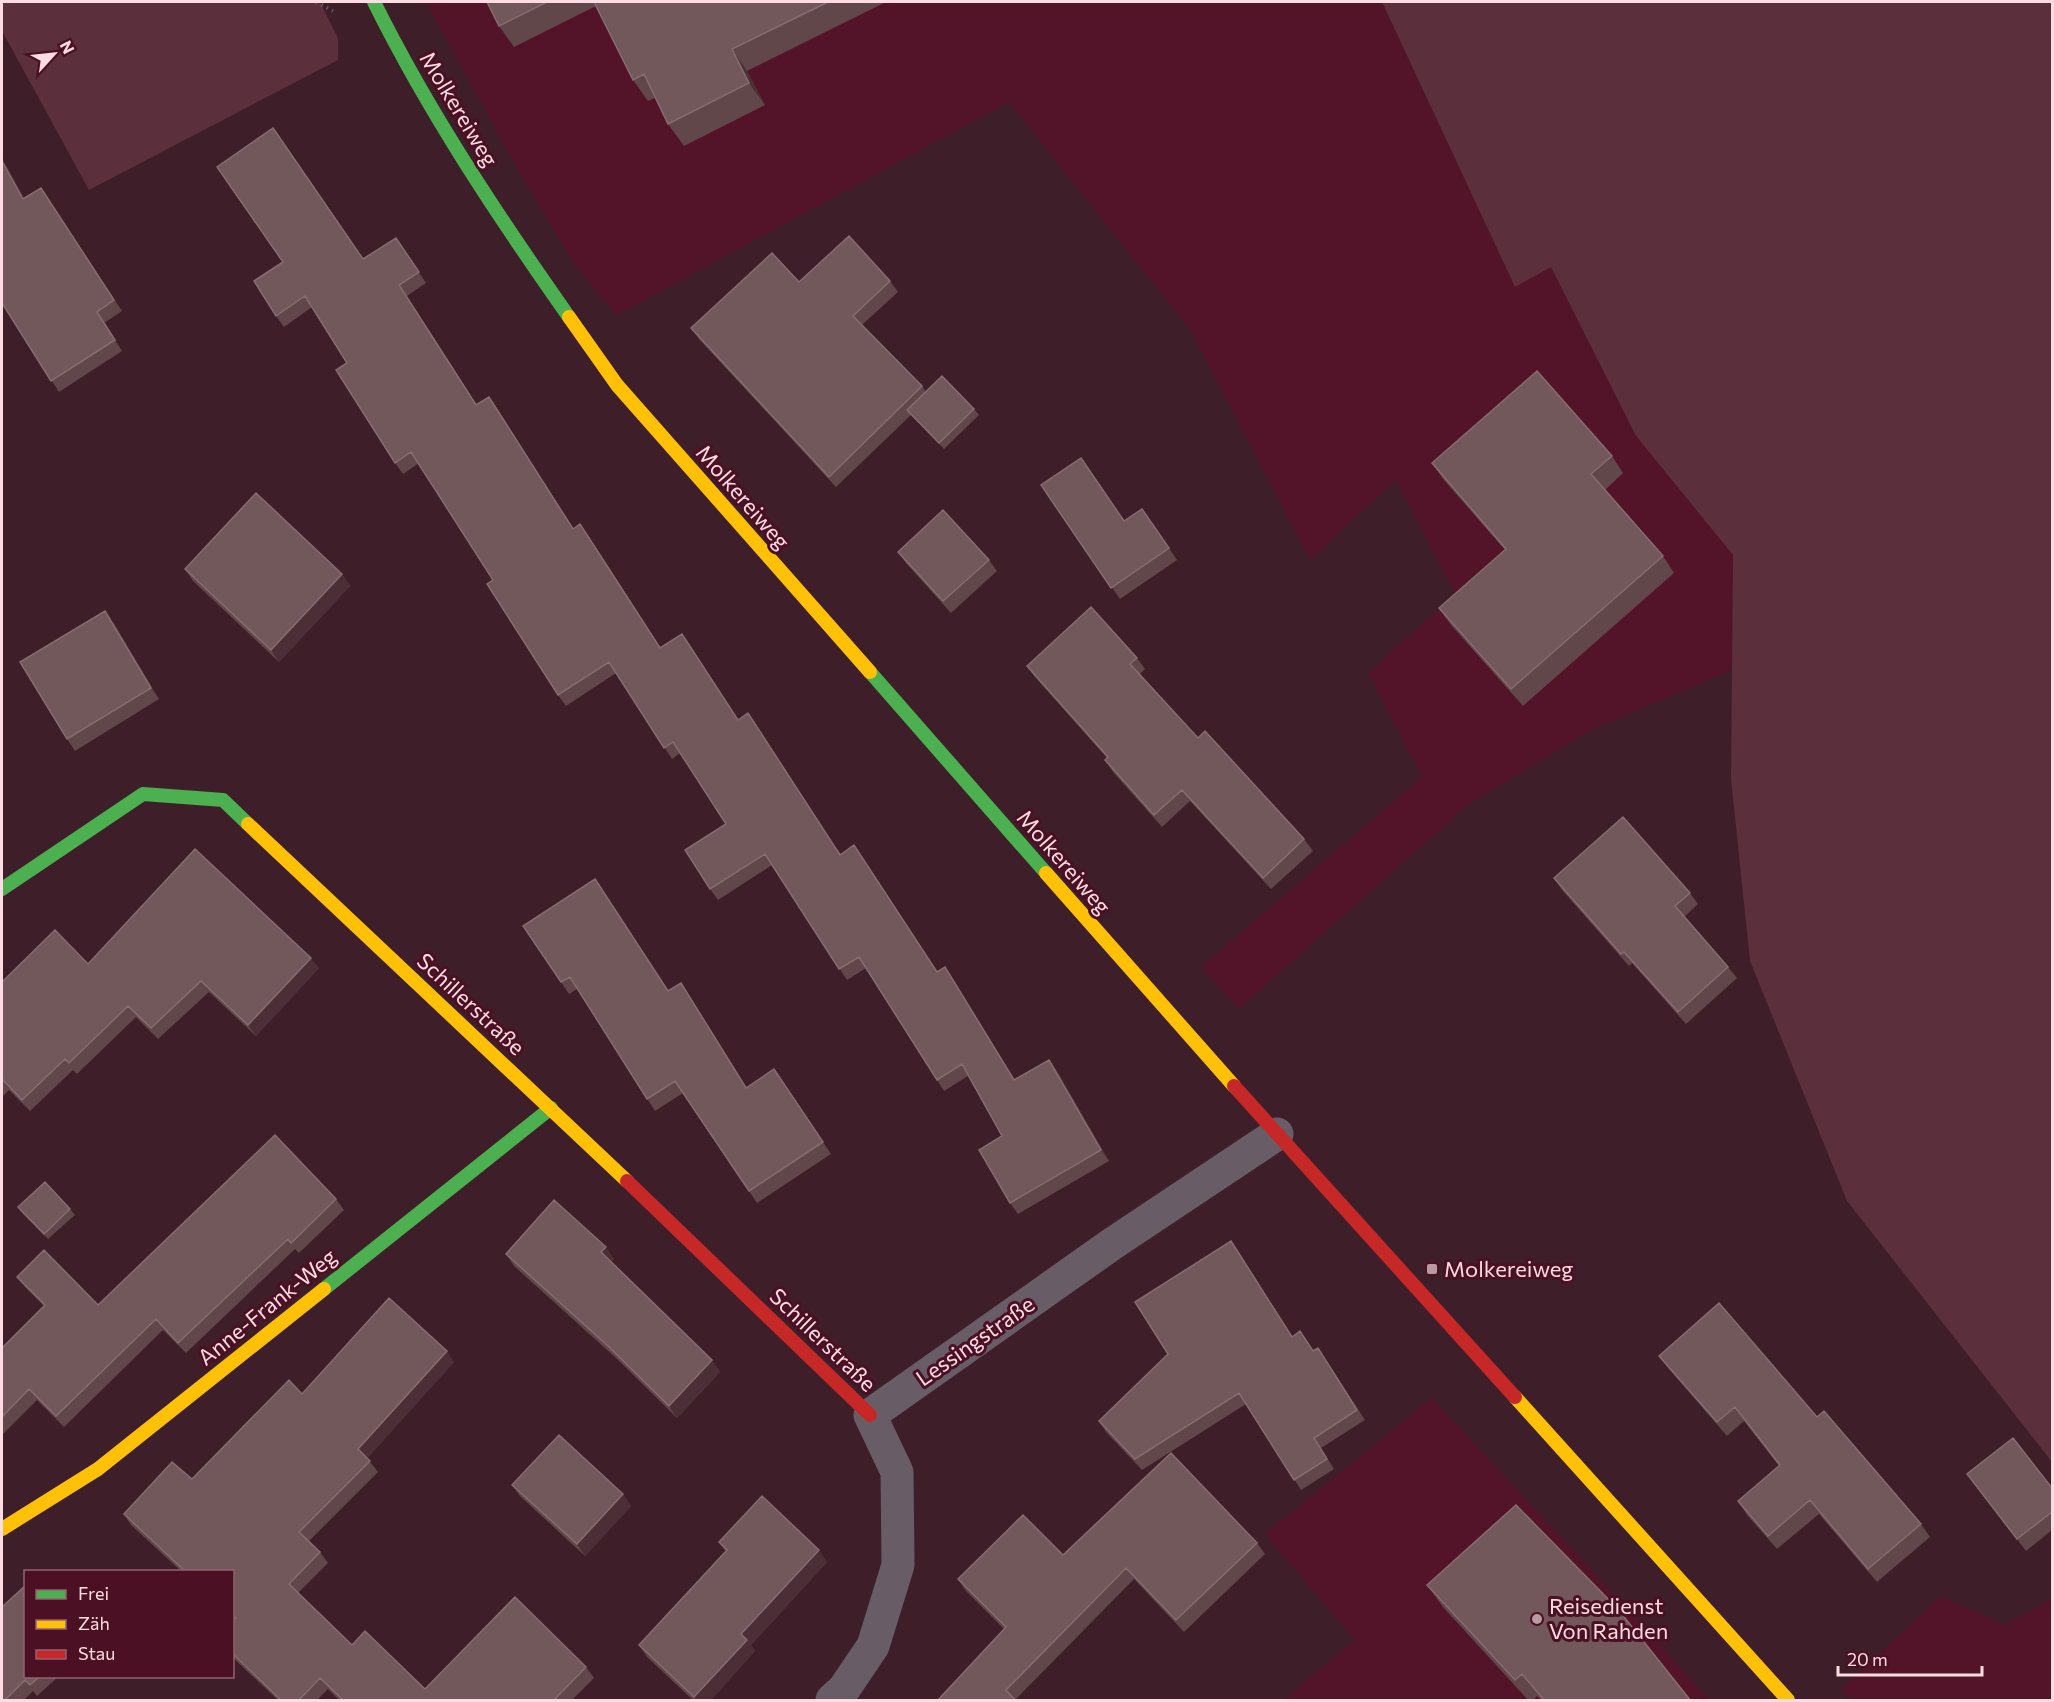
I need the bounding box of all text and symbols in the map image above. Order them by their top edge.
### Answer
north arrow [24,24,84,84]
text: N [57,37,79,57]
street label: Molkereiweg [415,46,504,171]
street label: Molkereiweg [691,439,796,554]
street label: Molkereiweg [1012,804,1117,919]
street label: Schillerstraße [412,947,531,1060]
street label: Anne-Frank-Weg [192,1242,341,1371]
place label: Molkereiweg [1444,1255,1573,1282]
marker: Molkereiweg [1425,1262,1439,1276]
street label: Schillerstraße [765,1282,882,1397]
street label: Lessingstraße [910,1290,1039,1391]
legend [24,1570,234,1678]
text: Frei [78,1582,109,1604]
place label: Reisedienst Von Rahden [1549,1592,1668,1644]
text: Zäh [78,1612,110,1634]
marker: Reisedienst Von Rahden [1530,1612,1544,1626]
scale bar [1838,1639,1982,1677]
text: Stau [78,1642,115,1664]
text: 20 m [1847,1648,1888,1670]

